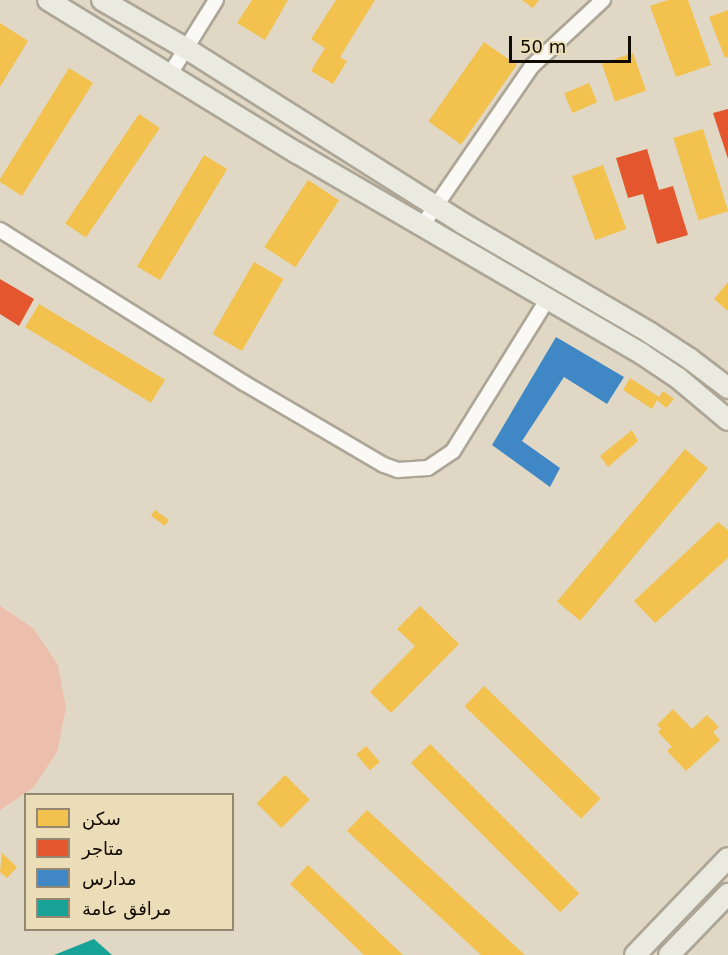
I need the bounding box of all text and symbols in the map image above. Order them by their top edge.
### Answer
scale bar [512,24,634,62]
text: 50 m [520,36,566,57]
legend [24,793,234,931]
text: سكن [82,808,121,829]
text: متاجر [82,838,124,859]
text: مدارس [82,868,137,889]
text: مرافق عامة [82,898,171,919]

